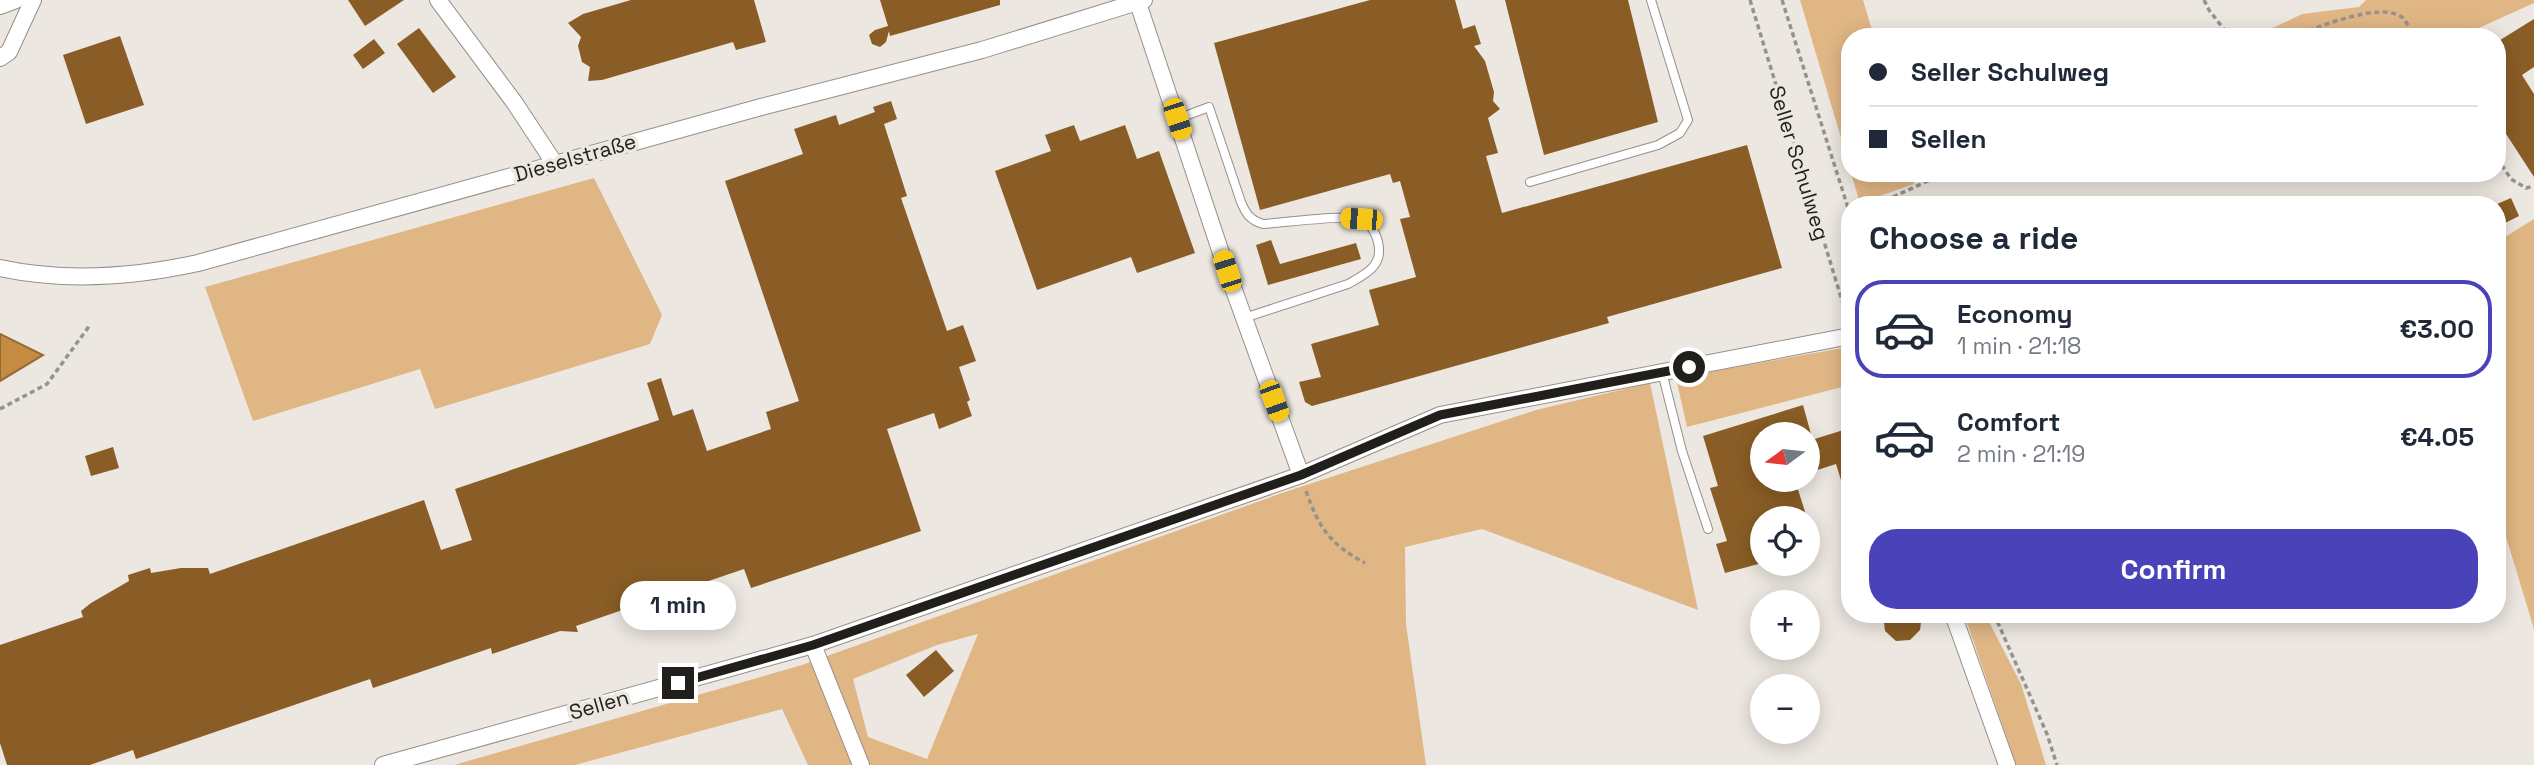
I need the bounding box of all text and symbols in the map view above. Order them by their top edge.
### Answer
text: Seller Schulweg [1911,55,2109,89]
street label: Seller Schulweg [1763,82,1836,243]
car [1161,96,1194,142]
text: Sellen [1911,122,1987,156]
street label: Dieselstraße [511,127,639,188]
car [1340,207,1383,231]
text: Choose a ride [1869,218,2079,258]
car [1211,248,1244,294]
text: Economy [1957,297,2073,331]
icon: car [1873,298,1936,361]
text: €3.00 [2399,312,2474,346]
text: 1 min · 21:18 [1957,331,2081,361]
route start [1673,351,1705,383]
car [1257,378,1292,424]
text: Comfort [1957,405,2060,439]
icon: car [1873,406,1936,469]
text: €4.05 [2400,420,2474,454]
north arrow [1750,422,1820,492]
map controls [1750,422,1820,744]
text: 2 min · 21:19 [1957,439,2085,469]
button: locate [1750,506,1820,576]
button: Confirm [1869,529,2478,609]
callout: 1 min [620,582,736,630]
text: 1 min [650,590,706,620]
button: + [1750,590,1820,660]
route end [662,667,694,699]
button: − [1750,674,1820,744]
street label: Sellen [566,683,632,726]

